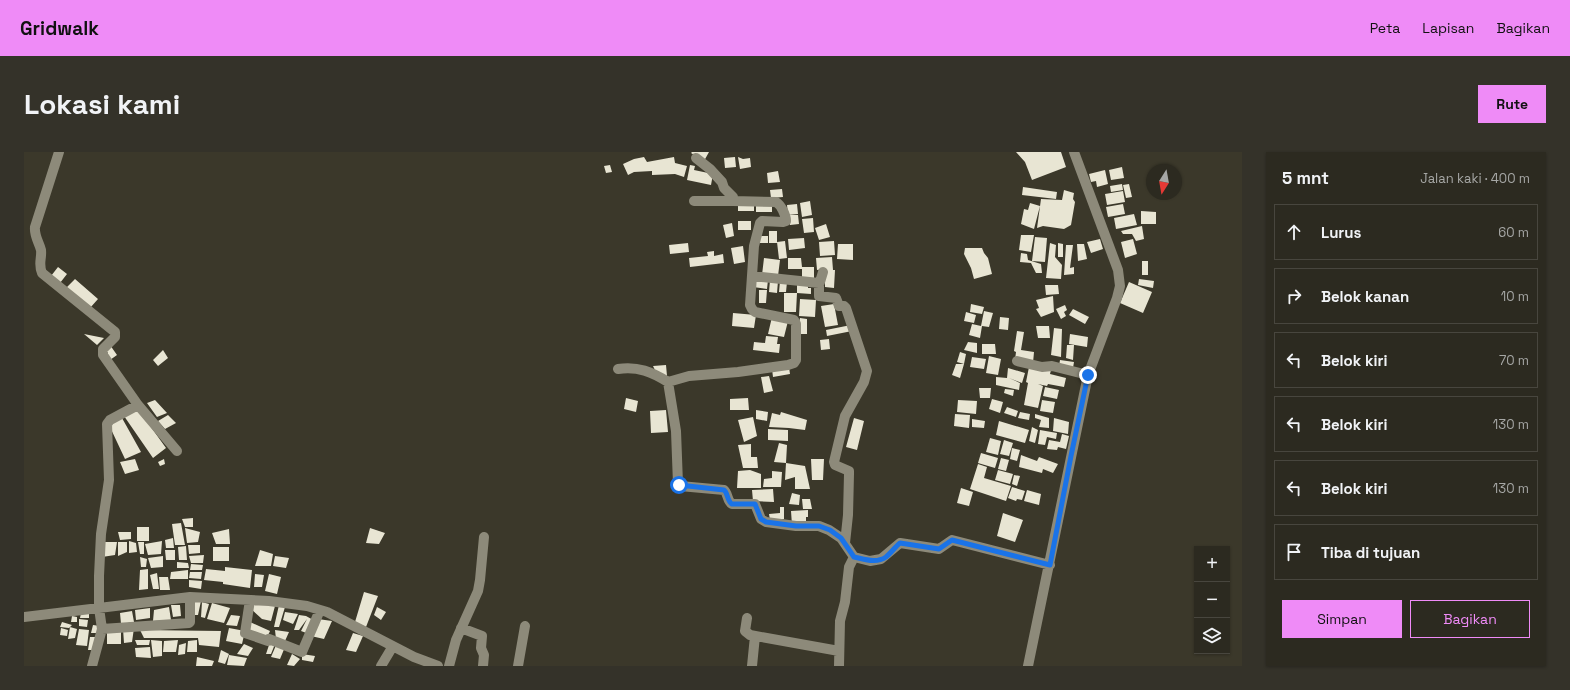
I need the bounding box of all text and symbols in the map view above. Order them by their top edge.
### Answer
text: Gridwalk [20,16,99,41]
text: Peta [1370,19,1400,37]
text: Lapisan [1422,19,1474,37]
text: Bagikan [1496,19,1550,37]
button: Rute [1478,85,1546,123]
text: Lokasi kami [24,86,180,122]
north arrow [1146,164,1182,200]
text: 5 mnt [1282,167,1329,189]
text: Jalan kaki · 400 m [1420,170,1530,187]
icon: ahead [1283,221,1305,243]
text: Lurus [1321,223,1361,242]
text: 60 m [1498,224,1529,241]
icon: right [1283,285,1305,307]
text: Belok kanan [1321,287,1409,306]
text: 10 m [1501,288,1529,305]
icon: left [1283,349,1305,371]
text: Belok kiri [1321,351,1387,370]
text: 70 m [1499,352,1529,369]
route end [1079,366,1097,384]
icon: left [1283,413,1305,435]
text: Belok kiri [1321,415,1387,434]
text: 130 m [1493,416,1529,433]
route start [670,476,688,494]
icon: left [1283,477,1305,499]
text: Belok kiri [1321,479,1387,498]
text: 130 m [1493,480,1529,497]
icon: arrive [1283,541,1305,563]
text: Tiba di tujuan [1321,543,1420,562]
map controls [1194,546,1230,654]
button: + [1194,546,1230,582]
button: − [1194,582,1230,618]
button: Simpan [1282,600,1402,638]
button: Bagikan [1410,600,1530,638]
button: layers [1194,618,1230,654]

